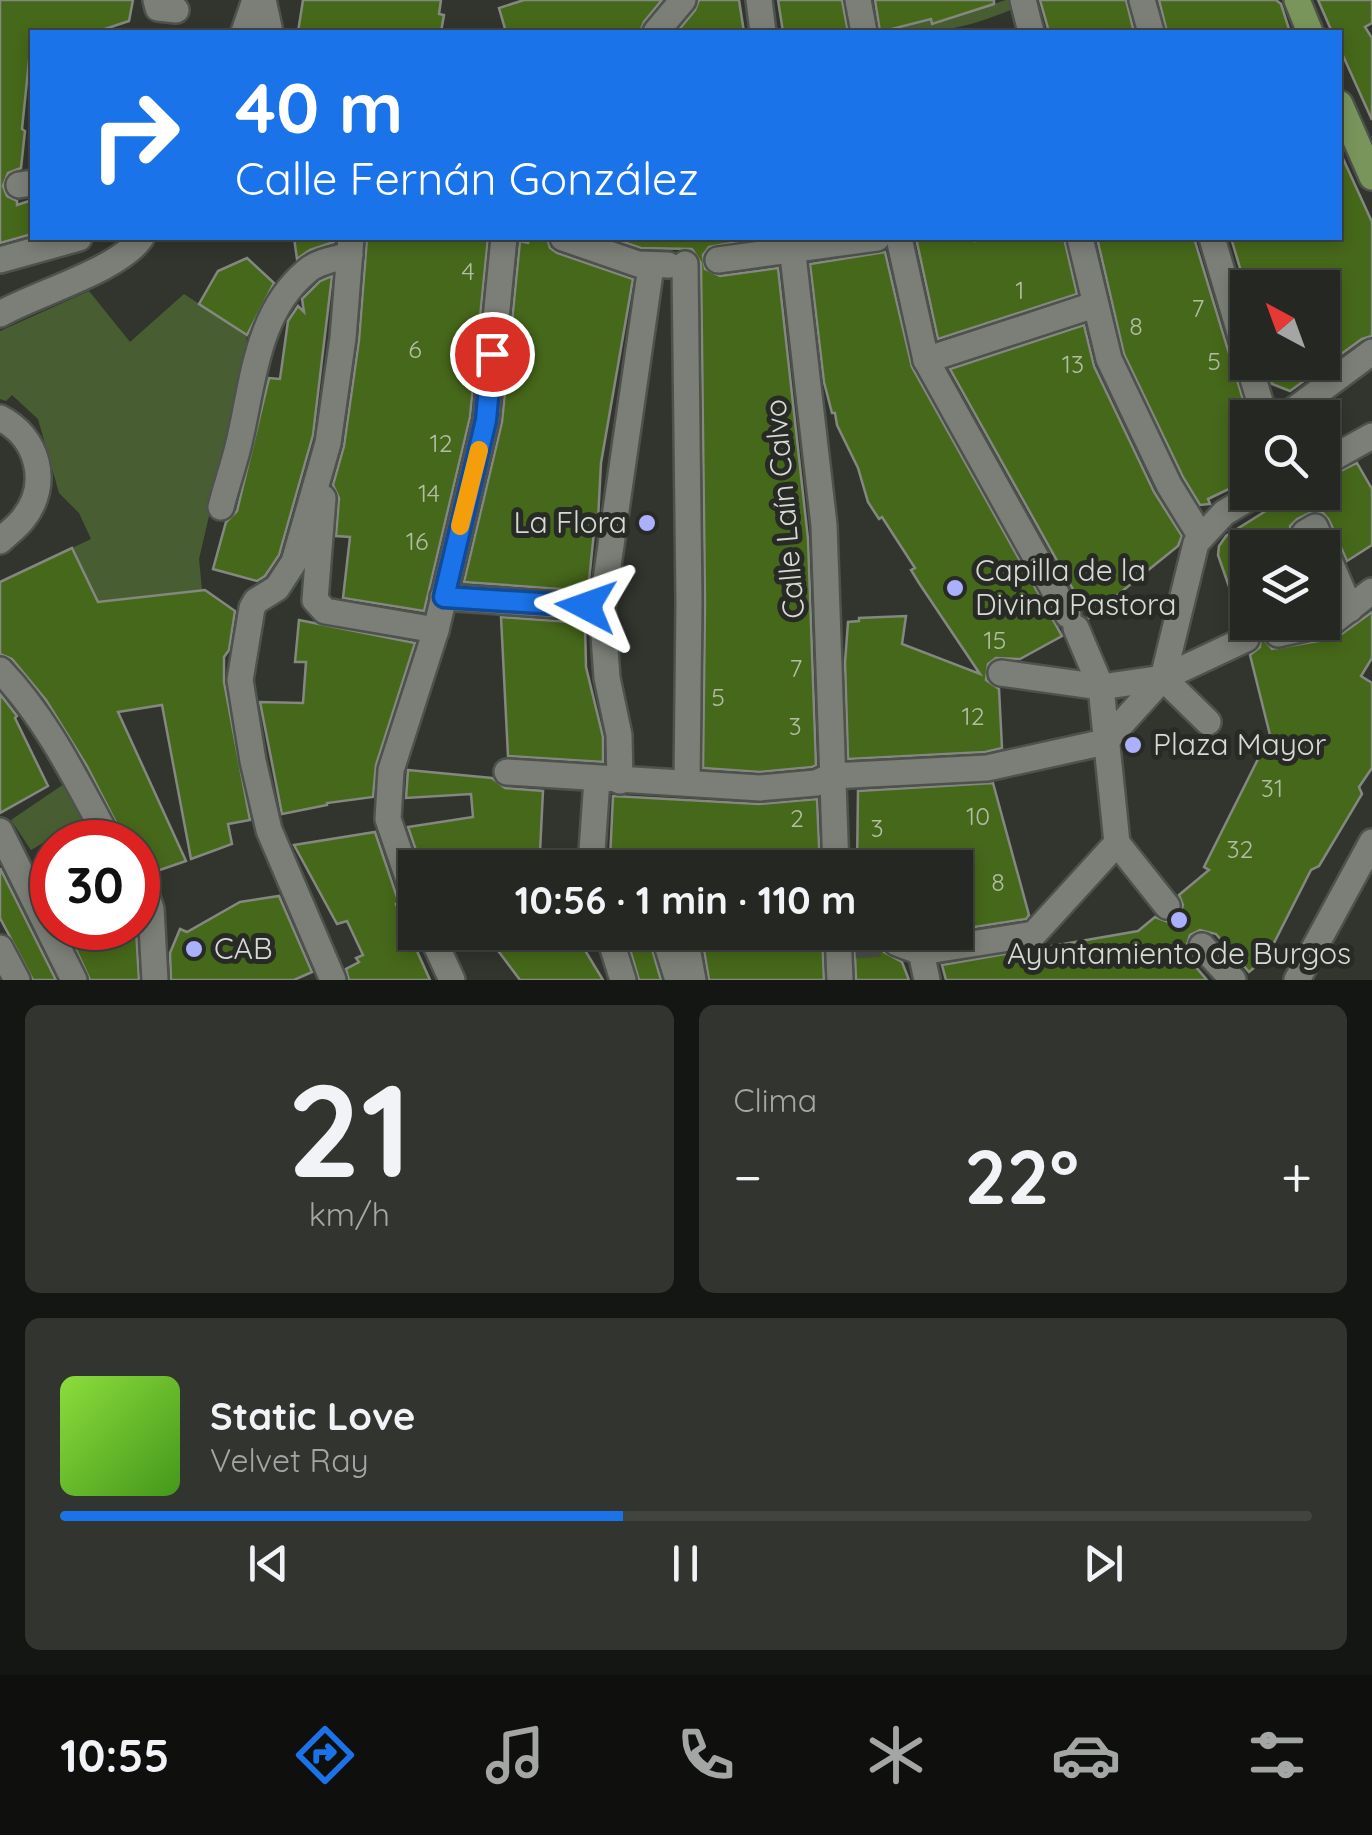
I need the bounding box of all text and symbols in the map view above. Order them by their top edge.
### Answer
text: 40 m [235,63,403,151]
icon: right [70,70,200,200]
text: Calle Fernán González [235,150,699,206]
house number: 4 [461,255,475,286]
north arrow [1230,270,1340,380]
map controls [1230,270,1340,640]
house number: 1 [1015,274,1025,305]
house number: 7 [1192,292,1205,323]
house number: 8 [1129,310,1143,341]
pin [450,312,535,397]
icon: arrive [465,327,520,382]
house number: 6 [408,333,422,364]
house number: 5 [1207,345,1221,376]
house number: 13 [1062,348,1084,379]
street label: Calle Laín Calvo [755,398,813,620]
button: search [1230,400,1340,510]
house number: 12 [429,427,453,458]
house number: 14 [418,477,440,508]
place label: La Flora [514,503,627,541]
marker: La Flora [636,512,658,534]
house number: 16 [406,525,428,556]
button: layers [1230,530,1340,640]
place label: Capilla de la Divina Pastora [975,551,1176,623]
position arrow [534,554,638,658]
marker: Capilla de la Divina Pastora [944,577,966,599]
house number: 15 [984,624,1006,655]
house number: 7 [790,652,803,683]
house number: 5 [711,681,725,712]
house number: 12 [961,700,985,731]
house number: 3 [788,710,802,741]
place label: Plaza Mayor [1153,725,1327,763]
marker: Plaza Mayor [1122,734,1144,756]
house number: 31 [1261,772,1283,803]
house number: 10 [966,800,990,831]
house number: 2 [790,802,804,833]
house number: 3 [870,812,884,843]
speed limit sign: 30 [30,820,160,950]
house number: 32 [1227,833,1253,864]
house number: 8 [991,866,1005,897]
text: 10:56 · 1 min · 110 m [515,876,856,924]
marker: Ayuntamiento de Burgos [1168,909,1190,931]
place label: CAB [214,929,273,967]
place label: Ayuntamiento de Burgos [1007,934,1351,972]
marker: CAB [183,938,205,960]
text: 21 [287,1047,412,1210]
text: Clima [734,1080,817,1120]
text: 22° [964,1129,1079,1223]
text: − [734,1142,762,1211]
text: + [1281,1142,1312,1211]
text: km/h [309,1194,390,1234]
text: Static Love [210,1392,415,1440]
text: Velvet Ray [210,1440,369,1480]
icon: previous [241,1536,296,1591]
icon: pause [658,1536,713,1591]
icon: next [1076,1536,1131,1591]
icon: directions [290,1720,360,1790]
icon: music [480,1720,550,1790]
icon: phone [671,1720,741,1790]
icon: climate [861,1720,931,1790]
icon: car [1051,1720,1121,1790]
icon: filters [1242,1720,1312,1790]
text: 10:55 [60,1727,169,1783]

